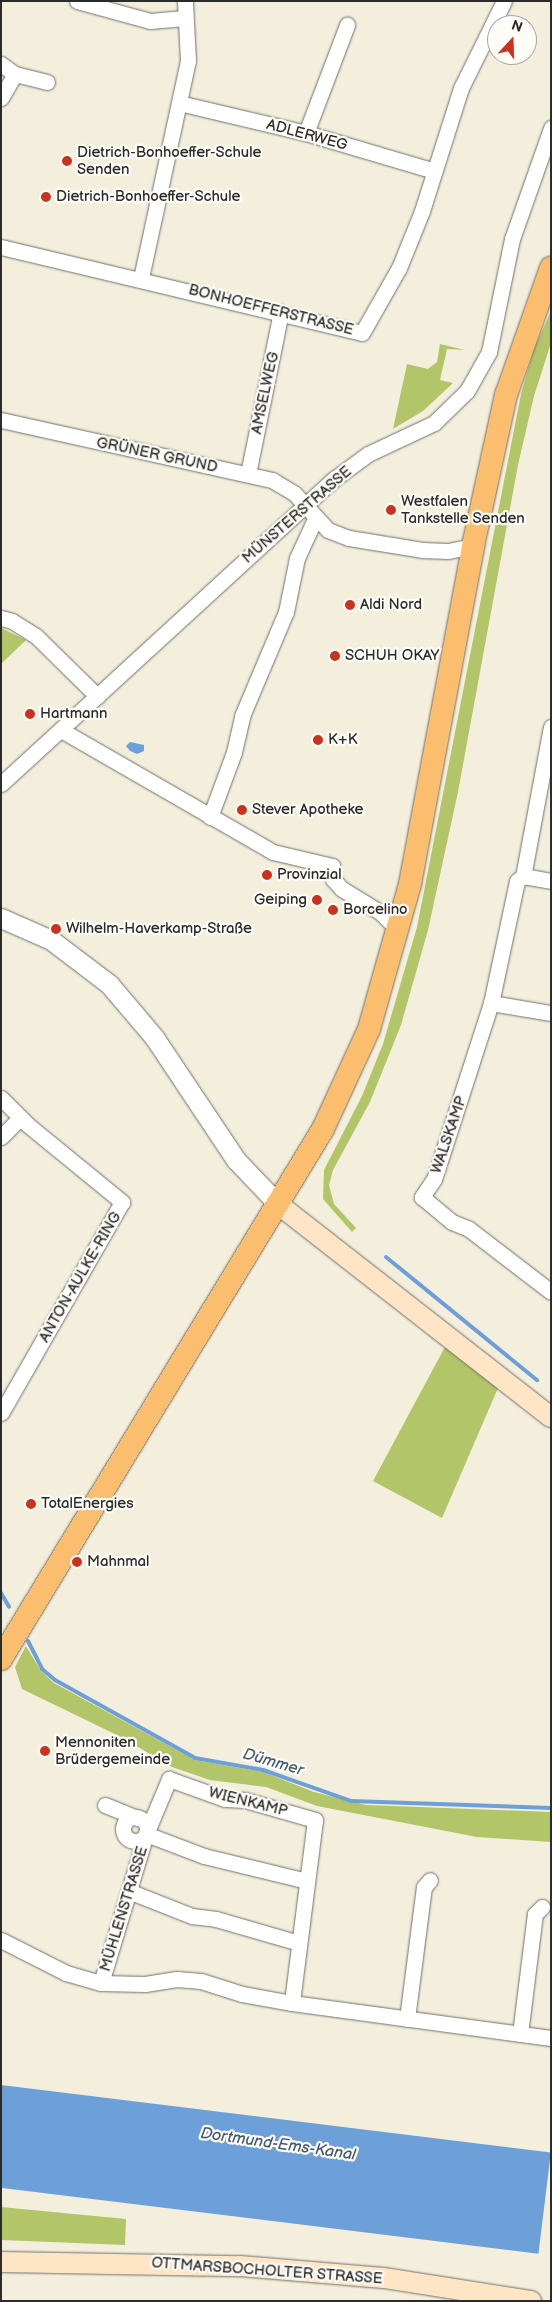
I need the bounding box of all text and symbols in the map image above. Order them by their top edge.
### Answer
north arrow [487,15,537,65]
text: N [509,17,525,36]
street label: ADLERWEG [265,116,349,154]
place label: Dietrich-Bonhoeffer-Schule Senden [77,143,261,178]
marker: Dietrich-Bonhoeffer-Schule Senden [61,155,73,167]
place label: Dietrich-Bonhoeffer-Schule [56,188,240,206]
marker: Dietrich-Bonhoeffer-Schule [40,191,52,203]
street label: BONHOEFFERSTRASSE [187,281,355,339]
street label: AMSELWEG [248,350,282,436]
street label: GRÜNER GRUND [95,433,219,477]
street label: MÜNSTERSTRASSE [239,463,355,567]
place label: Westfalen Tankstelle Senden [401,492,525,527]
marker: Westfalen Tankstelle Senden [385,504,397,516]
place label: Aldi Nord [360,596,422,614]
marker: Aldi Nord [344,599,356,611]
place label: SCHUH OKAY [345,647,439,665]
marker: SCHUH OKAY [329,650,341,662]
place label: Hartmann [40,705,107,723]
marker: Hartmann [24,708,36,720]
place label: K+K [328,731,357,749]
marker: K+K [312,734,324,746]
place label: Stever Apotheke [252,801,363,819]
marker: Stever Apotheke [236,804,248,816]
place label: Provinzial [277,866,342,884]
marker: Provinzial [261,869,273,881]
place label: Geiping [254,891,307,909]
marker: Geiping [311,894,323,906]
place label: Borcelino [343,901,408,919]
marker: Borcelino [327,904,339,916]
place label: Wilhelm-Haverkamp-Straße [66,920,252,938]
marker: Wilhelm-Haverkamp-Straße [50,923,62,935]
street label: WALSKAMP [427,1094,471,1176]
street label: ANTON-AULKE-RING [35,1208,125,1346]
place label: TotalEnergies [41,1495,134,1513]
marker: TotalEnergies [25,1498,37,1510]
place label: Mahnmal [87,1553,149,1571]
marker: Mahnmal [71,1556,83,1568]
place label: Mennoniten Brüdergemeinde [55,1733,170,1768]
marker: Mennoniten Brüdergemeinde [39,1745,51,1757]
water label: Dümmer [240,1745,306,1781]
street label: WIENKAMP [207,1784,289,1820]
street label: MÜHLENSTRASSE [96,1844,152,1974]
water label: Dortmund-Ems-Kanal [199,2125,357,2165]
street label: OTTMARSBOCHOLTER STRASSE [151,2254,383,2288]

